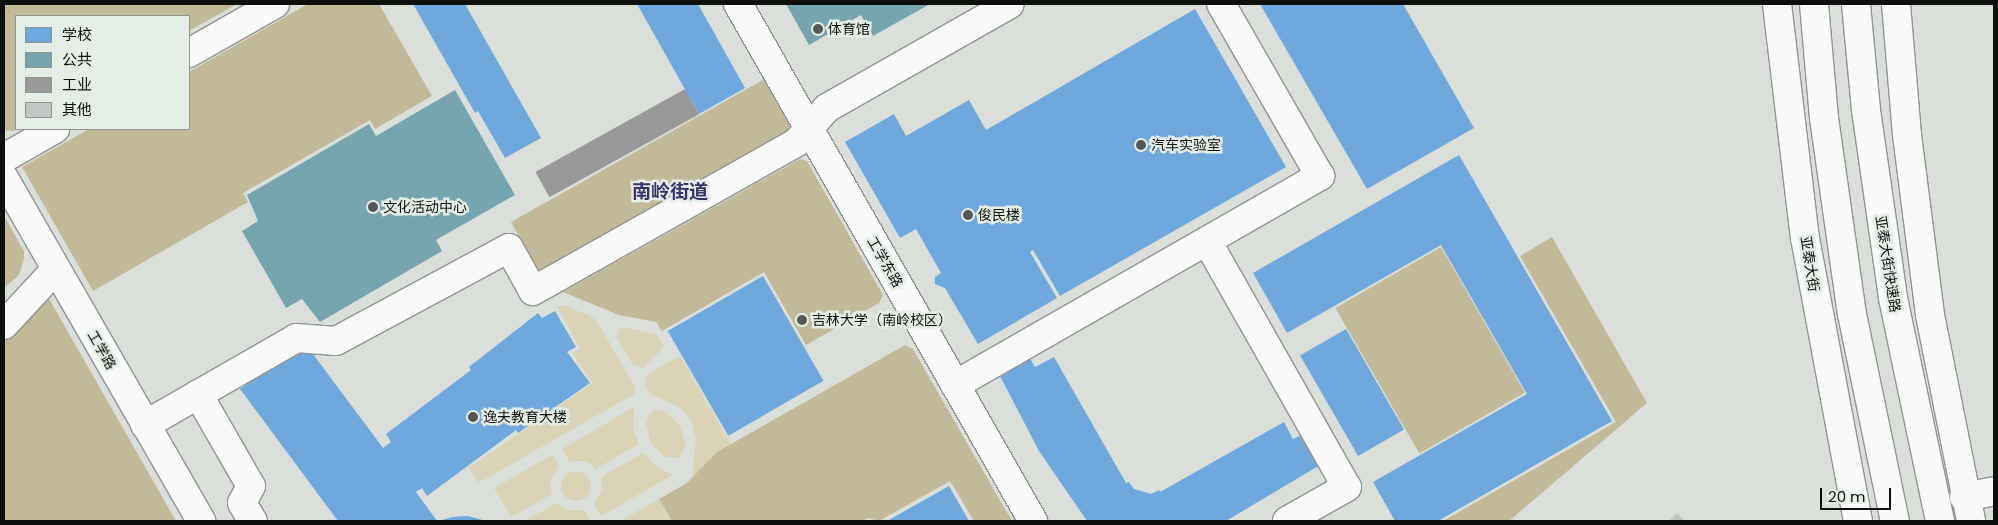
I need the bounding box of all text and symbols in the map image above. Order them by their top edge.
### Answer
legend [15,15,190,130]
place label: 体育馆 [828,21,870,37]
marker: 体育馆 [812,23,824,35]
text: 学校 [62,24,92,45]
text: 公共 [62,49,92,70]
text: 工业 [62,74,92,95]
text: 其他 [62,99,92,120]
place label: 汽车实验室 [1151,137,1221,153]
marker: 汽车实验室 [1135,139,1147,151]
district label: 南岭街道 [632,181,708,203]
place label: 文化活动中心 [383,199,467,215]
marker: 文化活动中心 [367,201,379,213]
place label: 俊民楼 [978,207,1020,223]
marker: 俊民楼 [962,209,974,221]
street label: 亚泰大街快速路 [1872,214,1904,314]
street label: 工学东路 [864,234,906,290]
street label: 亚泰大街 [1797,235,1823,293]
place label: 吉林大学（南岭校区） [812,312,952,328]
marker: 吉林大学（南岭校区） [796,314,808,326]
street label: 工学路 [84,328,120,372]
place label: 逸夫教育大楼 [483,409,567,425]
marker: 逸夫教育大楼 [467,411,479,423]
scale bar [1823,478,1894,510]
text: 20 m [1828,486,1866,507]

